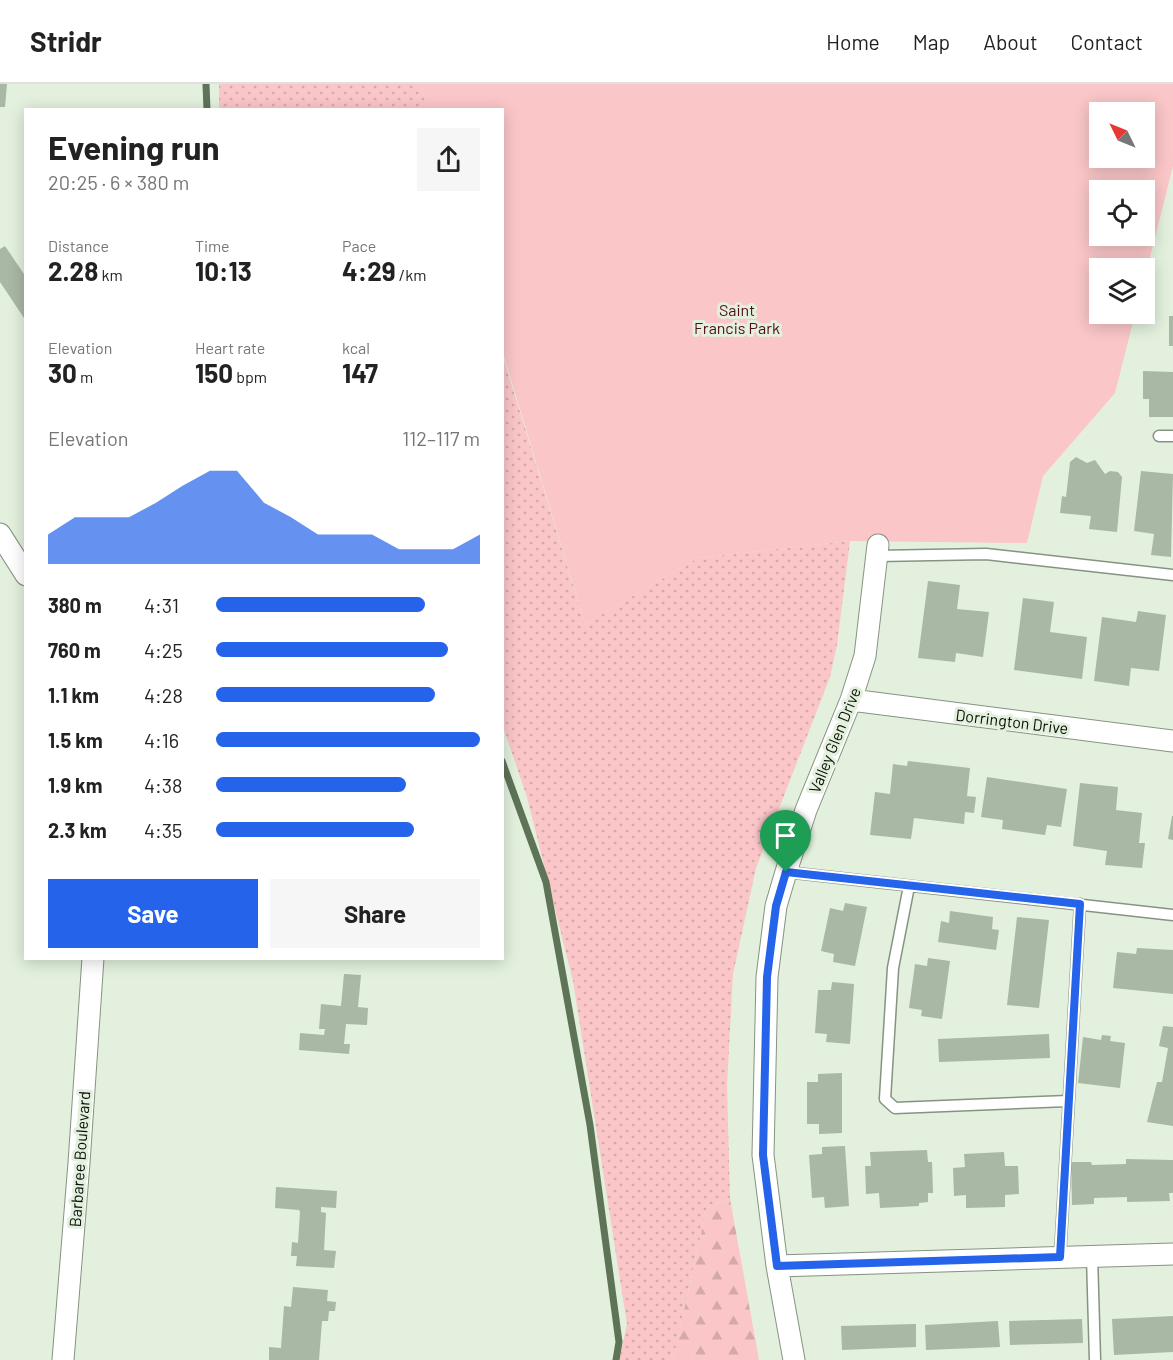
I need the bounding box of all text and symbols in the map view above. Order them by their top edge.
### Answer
text: Stridr [30,24,102,58]
text: Home [826,29,880,54]
text: Map [913,29,950,54]
text: About [983,29,1038,54]
text: Contact [1071,29,1143,54]
north arrow [1089,102,1155,168]
map controls [1089,102,1155,324]
text: Evening run [48,127,220,167]
button: share [417,128,480,191]
text: 20:25 · 6 × 380 m [48,170,189,194]
button: locate [1089,180,1155,246]
text: Distance [48,236,109,255]
text: Time [195,236,230,255]
text: Pace [342,236,376,255]
text: 2.28 [48,255,98,286]
text: 10:13 [195,255,252,286]
text: 4:29 [342,255,396,286]
button: layers [1089,258,1155,324]
text: km [98,265,123,284]
text: /km [396,265,426,284]
park label: Saint Francis Park [694,300,780,337]
text: Elevation [48,338,112,357]
text: Heart rate [195,338,265,357]
text: kcal [342,338,370,357]
text: 30 [48,357,77,388]
text: 150 [195,357,233,388]
text: 147 [342,357,378,388]
text: m [77,367,93,386]
text: bpm [233,367,267,386]
text: Elevation [48,426,129,450]
text: 112–117 m [402,426,480,450]
text: 380 m [48,593,102,617]
text: 4:31 [144,593,179,617]
text: 760 m [48,638,101,662]
text: 4:25 [144,638,183,662]
text: 1.1 km [48,683,99,707]
text: 4:28 [144,683,183,707]
street label: Valley Glen Drive [804,684,864,796]
street label: Dorrington Drive [955,705,1069,737]
text: 1.5 km [48,728,103,752]
text: 4:16 [144,728,179,752]
text: 1.9 km [48,773,102,797]
text: 4:38 [144,773,183,797]
pin [760,810,811,872]
text: 2.3 km [48,818,107,842]
text: 4:35 [144,818,182,842]
icon: arrive [769,819,802,852]
button: Save [48,879,258,948]
button: Share [270,879,480,948]
street label: Barbaree Boulevard [65,1090,93,1228]

